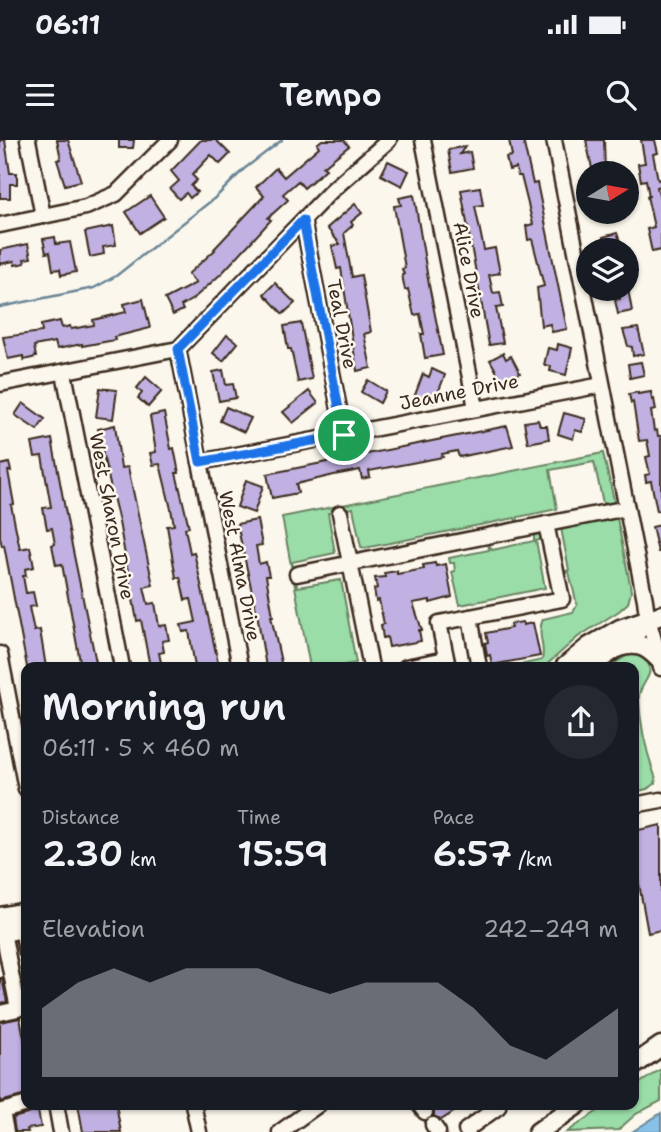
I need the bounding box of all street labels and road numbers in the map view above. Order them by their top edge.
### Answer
street label: Alice Drive [447,220,491,320]
street label: Teal Drive [321,277,363,371]
street label: Jeanne Drive [397,368,521,416]
street label: West Sharon Drive [84,430,140,602]
street label: West Alma Drive [213,489,267,643]

